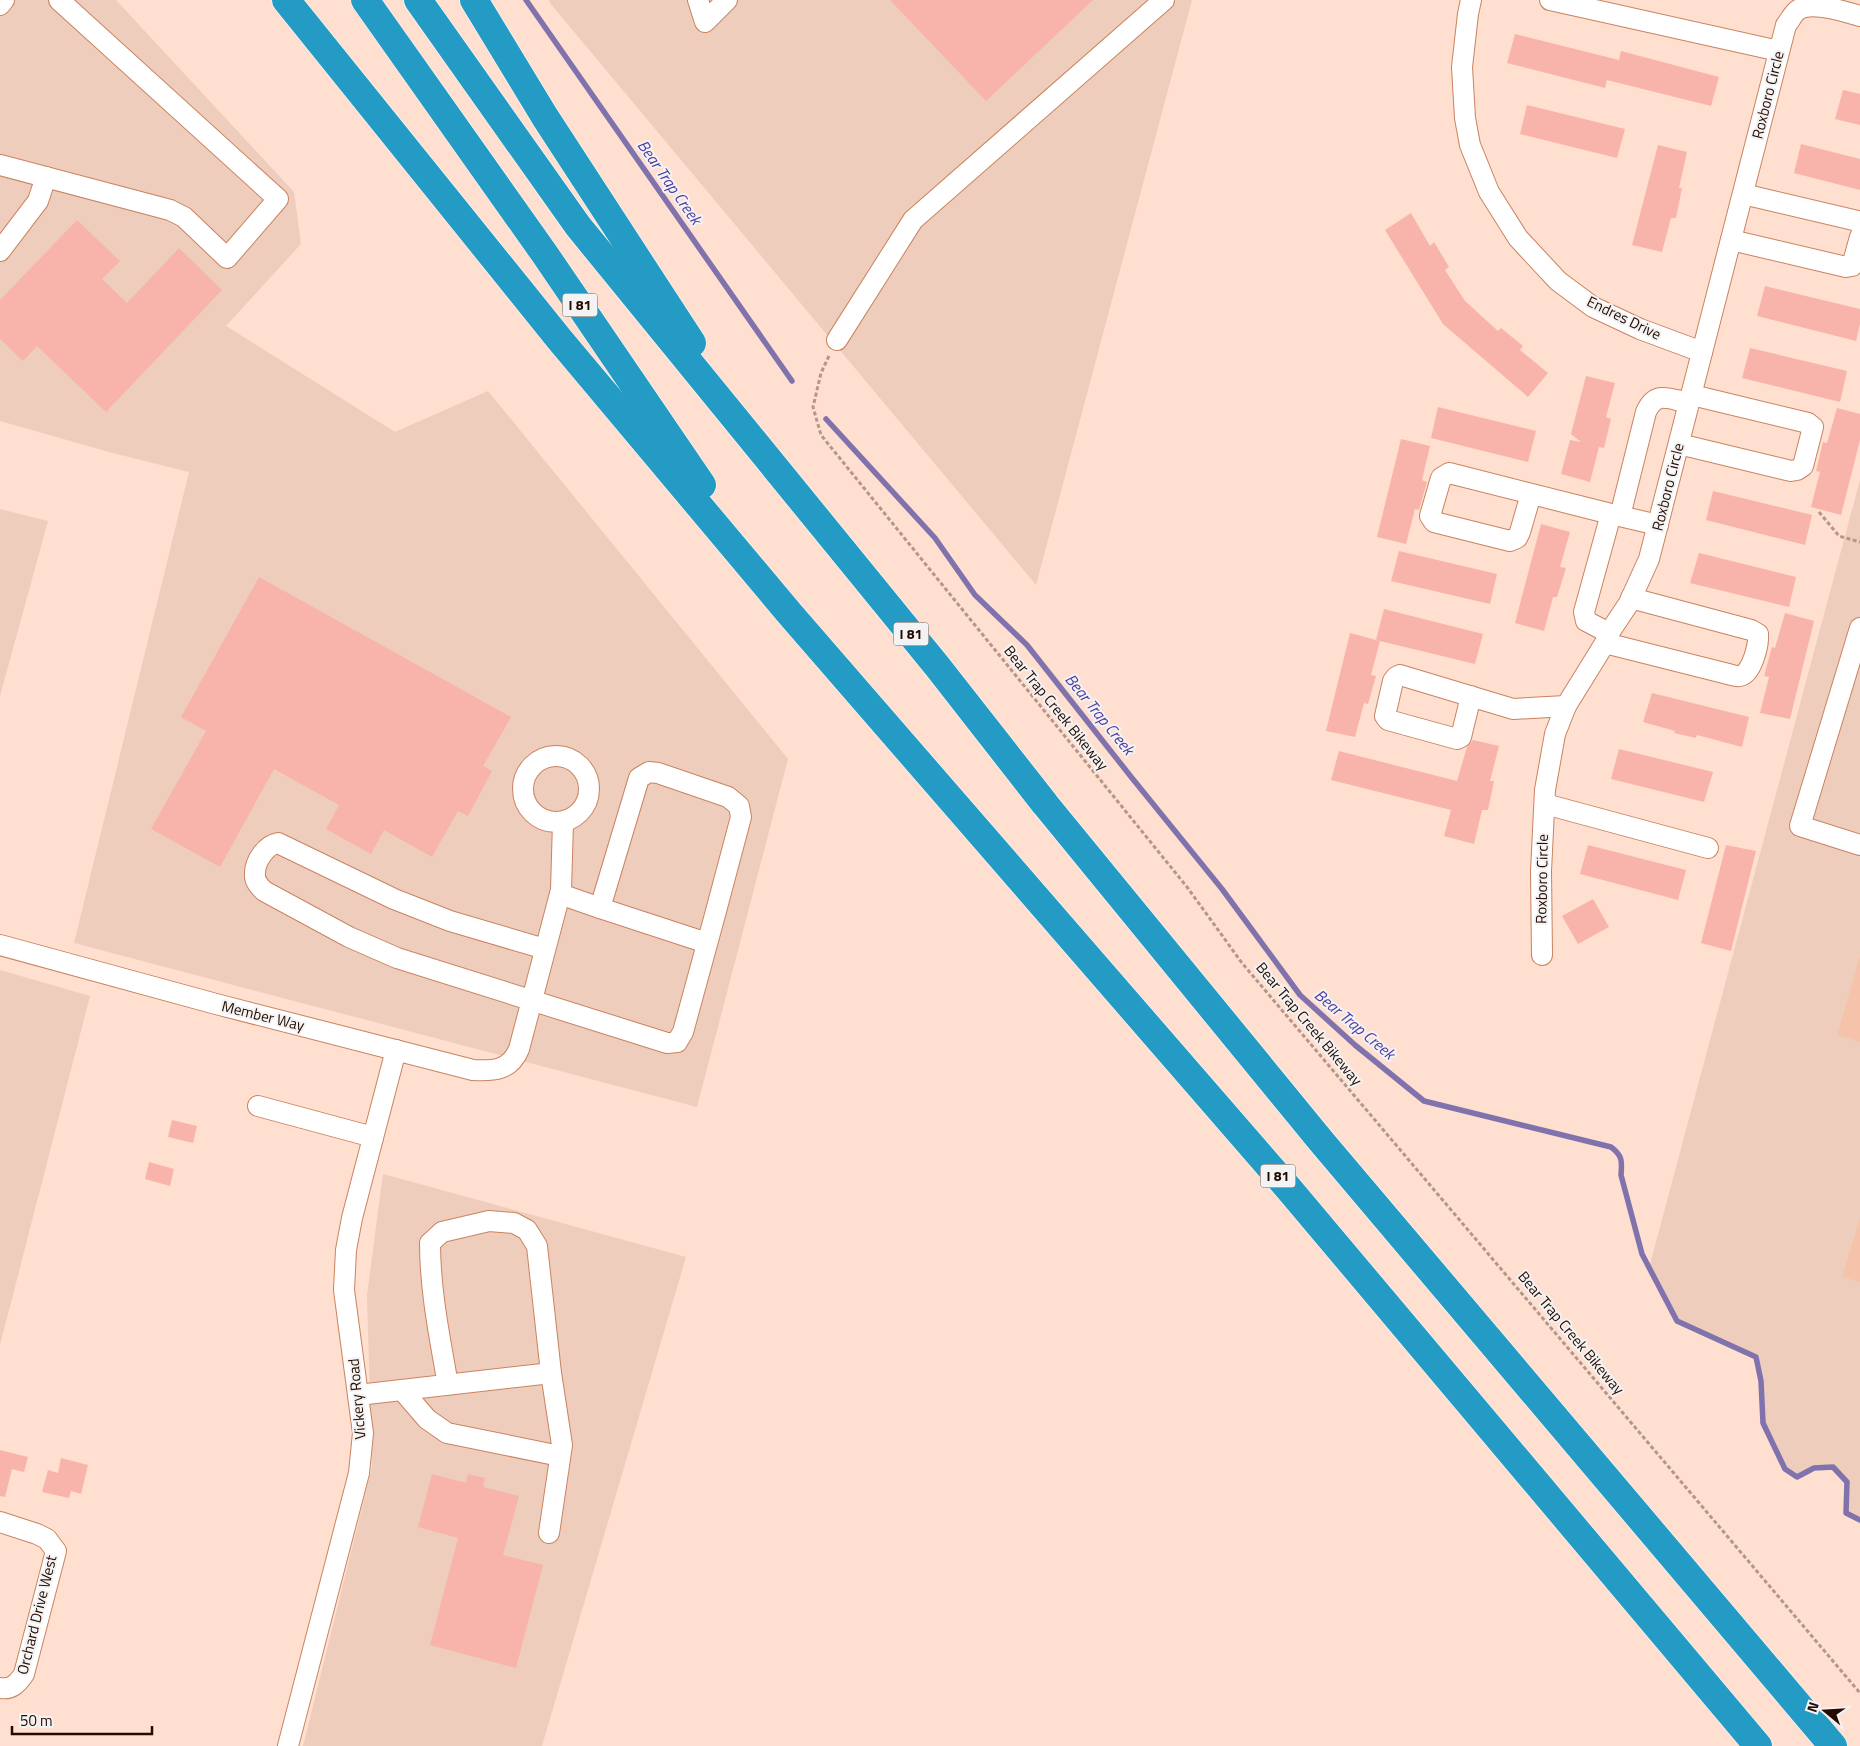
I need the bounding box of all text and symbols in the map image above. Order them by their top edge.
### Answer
street label: Roxboro Circle [1745,49,1790,141]
water label: Bear Trap Creek [632,135,709,231]
street label: Endres Drive [1583,290,1665,345]
road number: I 81 [562,294,598,316]
street label: Roxboro Circle [1645,441,1690,533]
road number: I 81 [894,622,928,646]
street label: Bear Trap Creek Bikeway [1000,642,1112,774]
water label: Bear Trap Creek [1061,670,1139,758]
street label: Roxboro Circle [1529,834,1554,924]
street label: Bear Trap Creek Bikeway [1252,959,1366,1089]
water label: Bear Trap Creek [1311,985,1399,1063]
street label: Member Way [219,994,307,1037]
road number: I 81 [1260,1164,1296,1188]
street label: Bear Trap Creek Bikeway [1513,1266,1630,1400]
street label: Vickery Road [342,1358,372,1441]
street label: Orchard Drive West [11,1552,63,1677]
north arrow [1800,1686,1850,1736]
text: N [1801,1699,1824,1715]
scale bar [12,1704,152,1736]
text: 50 m [20,1709,53,1732]

